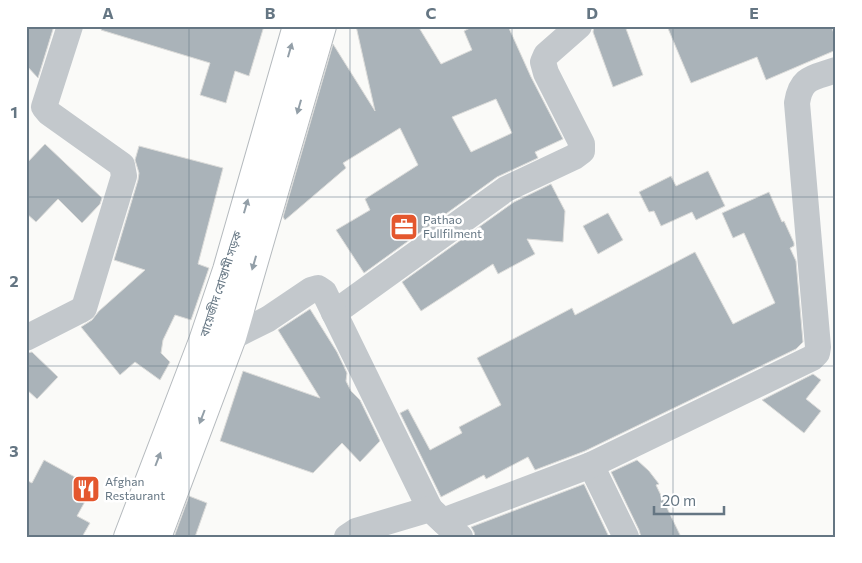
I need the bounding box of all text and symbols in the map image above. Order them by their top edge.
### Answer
text: A [102,3,114,22]
text: B [265,3,276,22]
text: C [426,3,437,22]
text: D [586,3,598,22]
text: E [749,3,759,22]
one-way arrow [286,42,294,57]
one-way arrow [294,99,302,114]
text: 1 [10,102,18,121]
one-way arrow [242,199,250,214]
office icon: Pathao Fullfilment [389,212,419,242]
place label: Pathao Fullfilment [423,212,482,240]
street label: বায়েজীদ বোস্তামী সড়ক [196,229,245,340]
one-way arrow [249,255,257,270]
text: 2 [9,271,19,290]
one-way arrow [198,410,206,425]
text: 3 [9,441,19,460]
one-way arrow [155,451,162,466]
restaurant icon: Afghan Restaurant [71,474,101,504]
place label: Afghan Restaurant [105,474,165,502]
scale bar [654,483,724,515]
text: 20 m [662,491,696,509]

